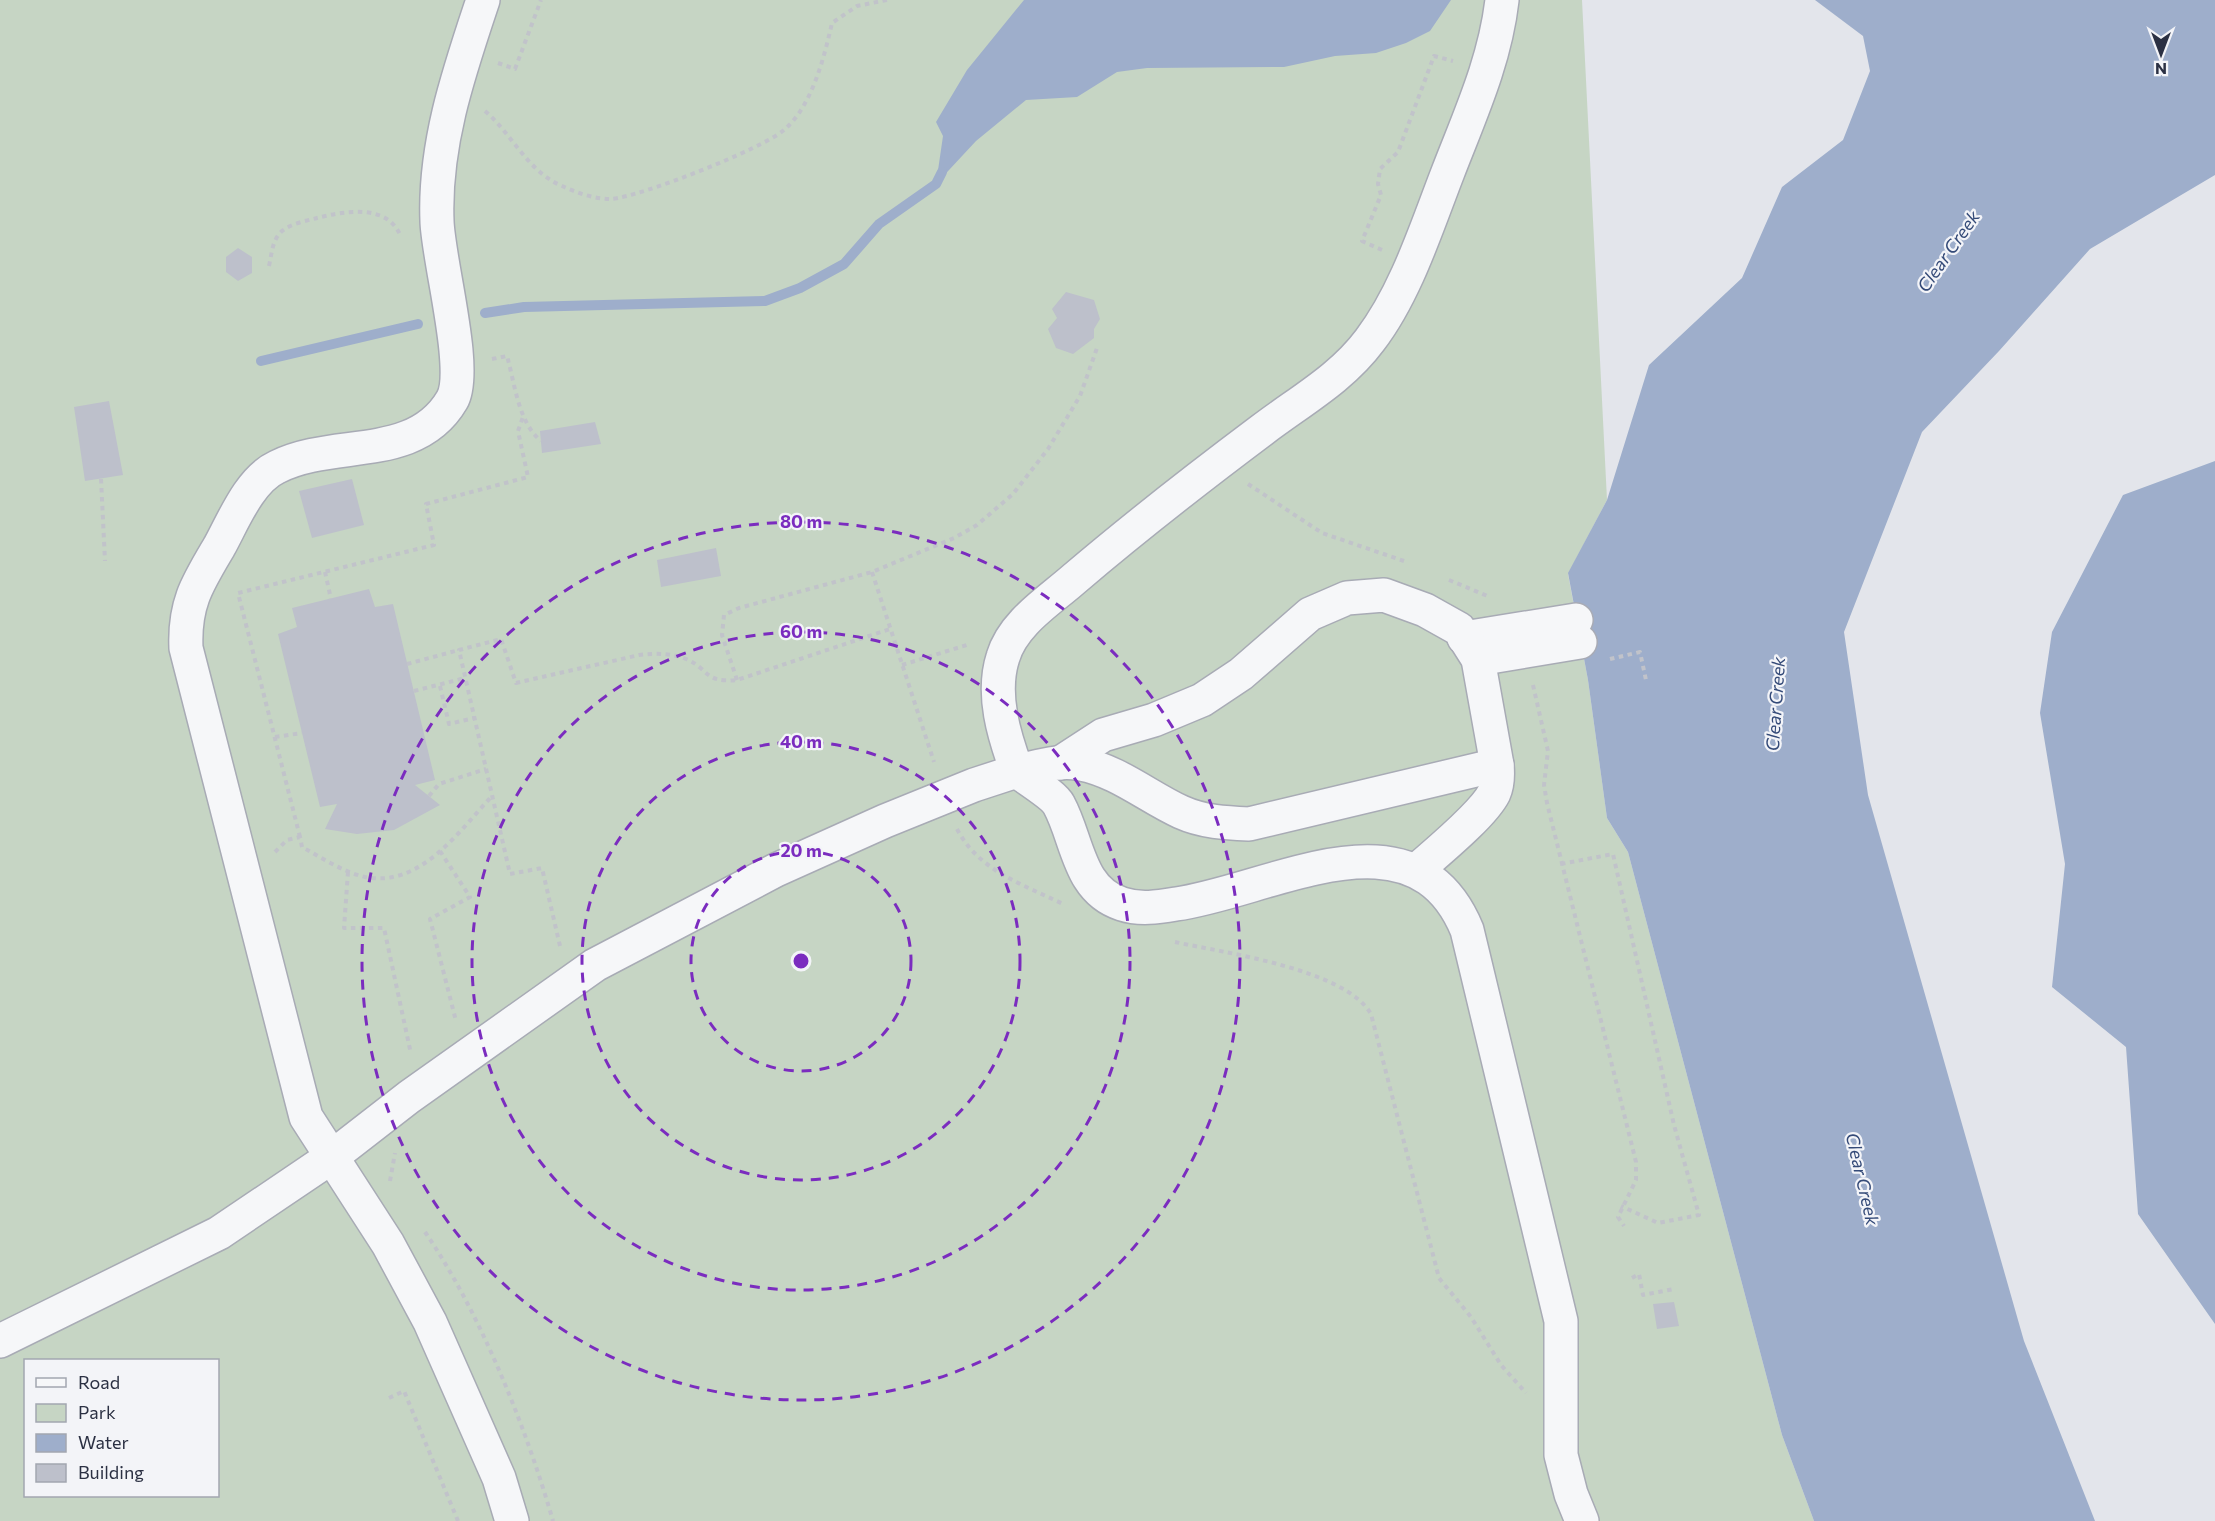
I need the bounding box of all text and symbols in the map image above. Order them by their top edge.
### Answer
north arrow [2131,24,2191,84]
text: N [2155,60,2167,79]
water label: Clear Creek [1912,205,1985,296]
text: 80 m [780,510,822,532]
text: 60 m [780,620,822,642]
water label: Clear Creek [1761,655,1789,752]
text: 40 m [780,730,822,752]
text: 20 m [780,839,822,861]
centre of rings [791,951,811,971]
water label: Clear Creek [1842,1131,1885,1229]
legend [24,1359,219,1497]
text: Road [78,1371,120,1393]
text: Park [78,1401,116,1423]
text: Water [78,1431,129,1453]
text: Building [78,1461,144,1483]

